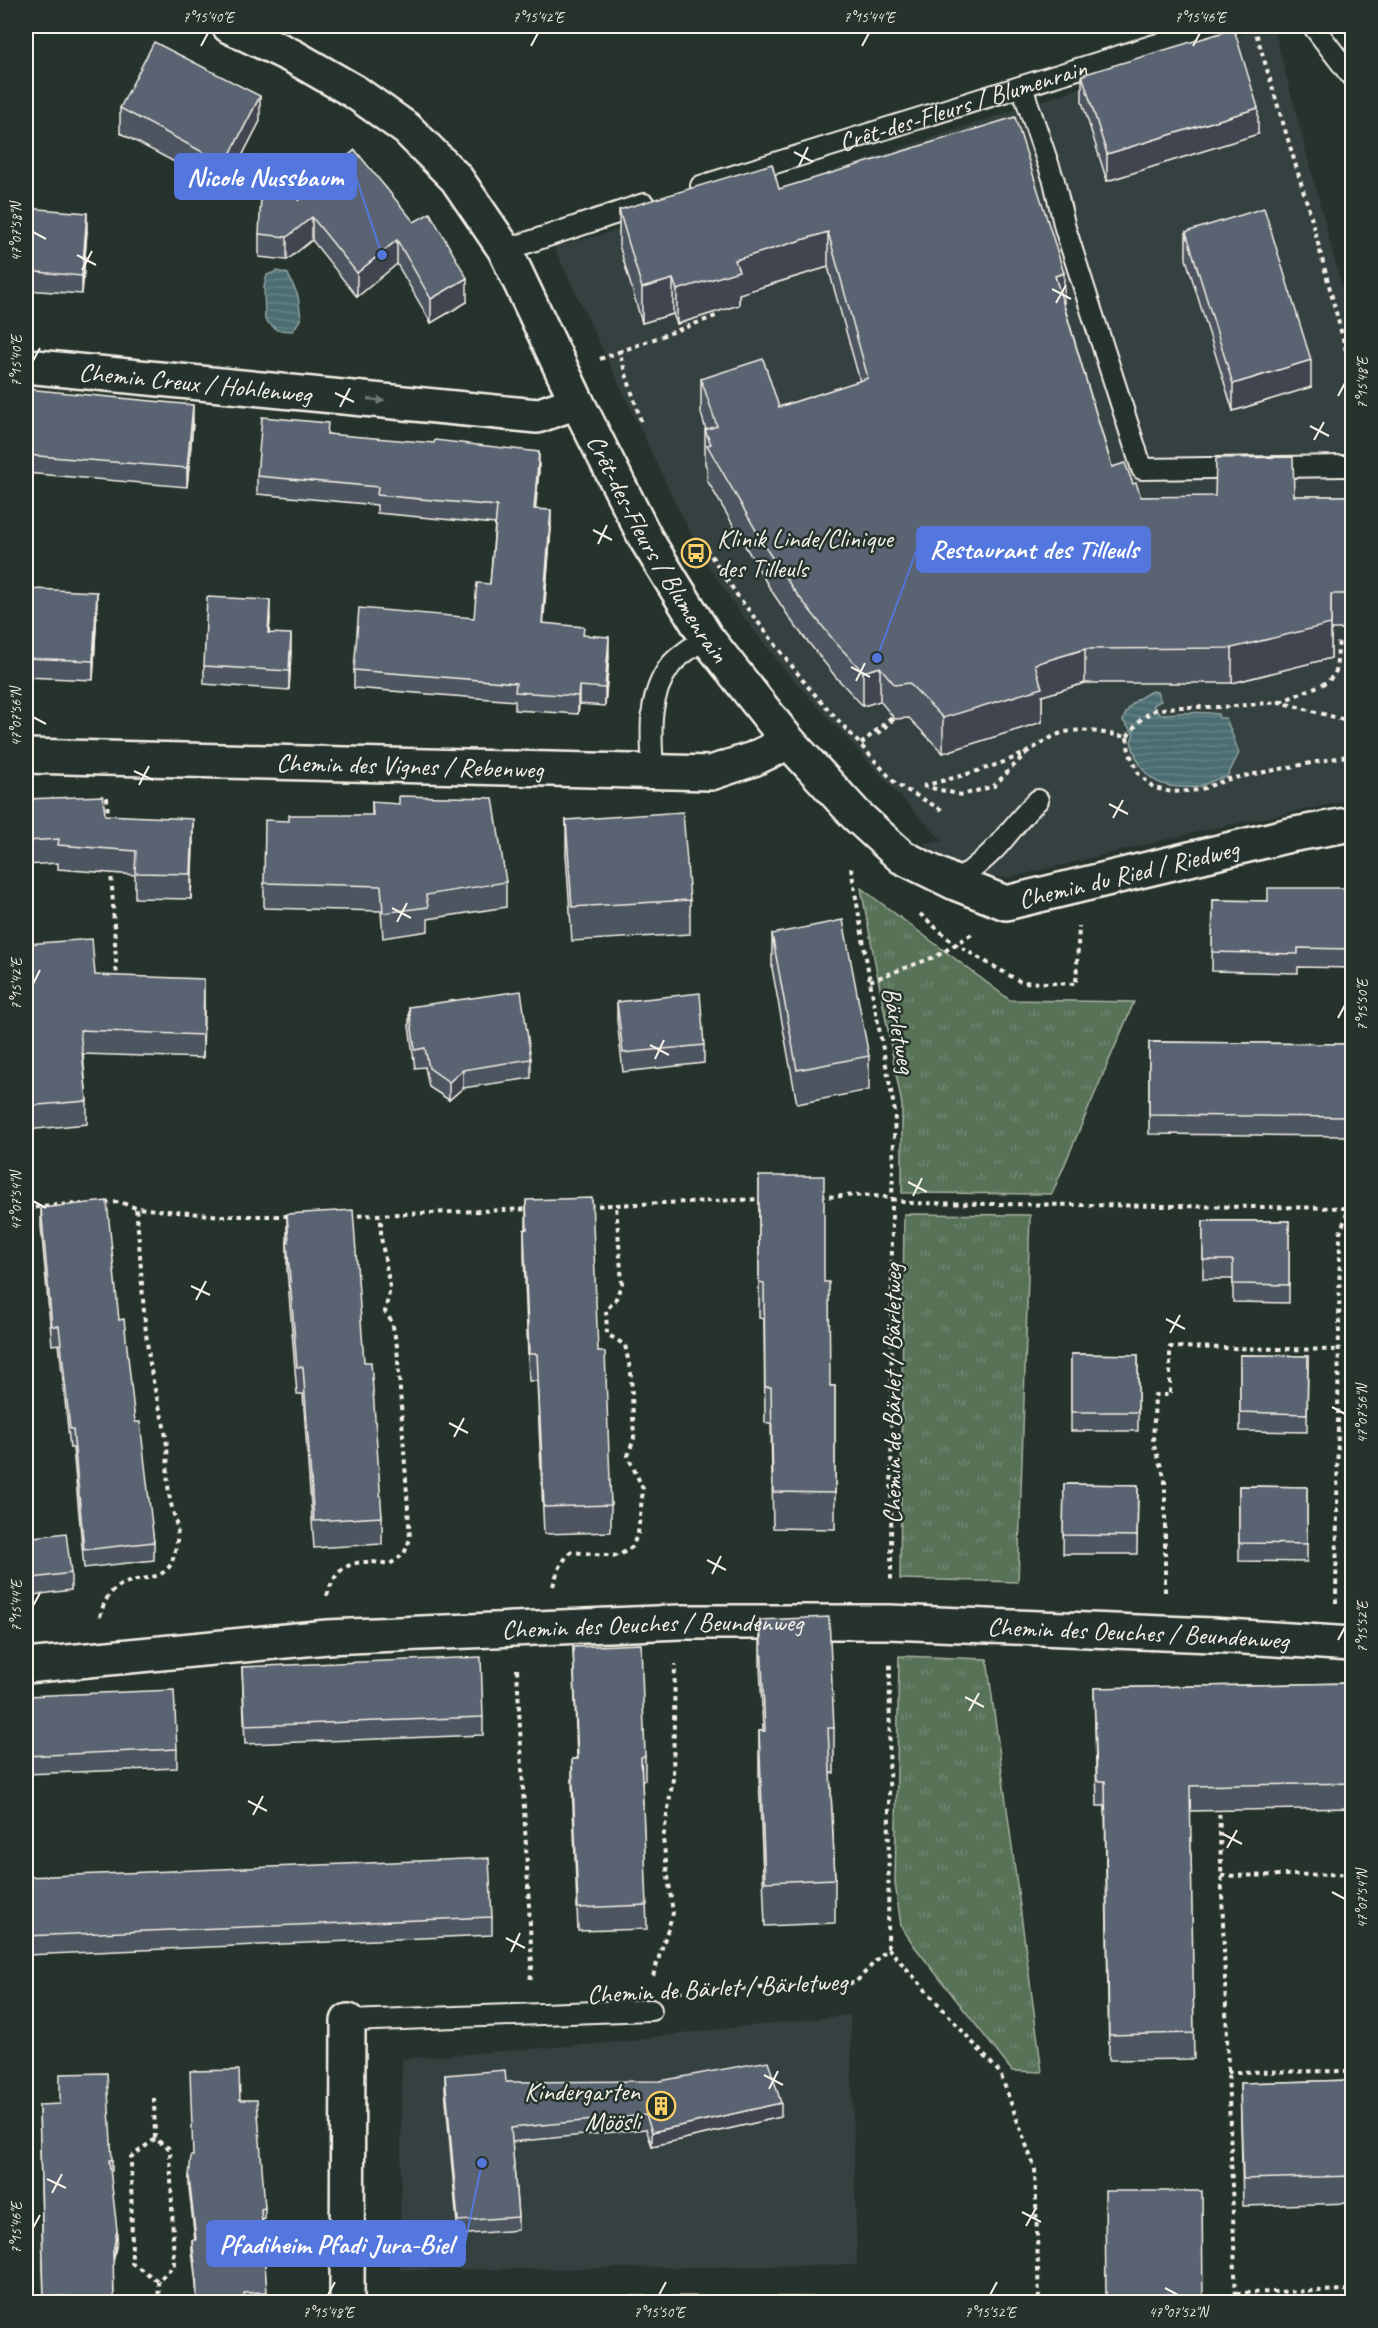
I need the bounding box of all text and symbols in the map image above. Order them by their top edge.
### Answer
text: 7°15'40"E [182,8,236,27]
text: 7°15'42"E [512,8,566,27]
text: 7°15'44"E [843,8,897,27]
text: 7°15'46"E [1174,8,1228,27]
street label: Crêt-des-Fleurs / Blumenrain [835,51,1091,159]
callout: Nicole Nussbaum [175,154,356,199]
text: Nicole Nussbaum [187,160,345,194]
text: 47°07'58"N [7,199,26,262]
text: 7°15'40"E [7,333,26,387]
street label: Chemin Creux / Hohlenweg [78,355,315,410]
text: 7°15'48"E [1353,355,1372,409]
one-way arrow [367,395,386,405]
street label: Crêt-des-Fleurs / Blumenrain [579,429,736,669]
place label: Klinik Linde/Clinique des Tilleuls [717,522,895,585]
callout: Restaurant des Tilleuls [917,527,1150,572]
text: Restaurant des Tilleuls [930,532,1141,566]
bus stop icon: Klinik Linde/Clinique des Tilleuls [680,537,712,569]
text: 47°07'56"N [7,684,26,747]
street label: Chemin des Vignes / Rebenweg [276,746,546,785]
street label: Chemin du Ried / Riedweg [1015,831,1243,916]
text: 7°15'42"E [7,956,26,1010]
text: 7°15'50"E [1353,977,1372,1031]
street label: Bärletweg [875,984,924,1077]
text: 47°07'54"N [7,1168,26,1231]
street label: Chemin de Bärlet / Bärletweg [876,1262,909,1524]
text: 47°07'56"N [1353,1381,1372,1444]
text: 7°15'44"E [7,1578,26,1632]
text: 7°15'52"E [1353,1599,1372,1653]
street label: Chemin des Oeuches / Beundenweg [501,1606,805,1646]
street label: Chemin des Oeuches / Beundenweg [987,1609,1291,1657]
text: 47°07'54"N [1353,1866,1372,1929]
street label: Chemin de Bärlet / Bärletweg [586,1965,850,2011]
place label: Kindergarten Möösli [524,2075,643,2138]
building icon: Kindergarten Möösli [645,2090,677,2122]
text: 7°15'46"E [7,2200,26,2254]
callout: Pfadiheim Pfadi Jura-Biel [207,2221,465,2266]
text: Pfadiheim Pfadi Jura-Biel [219,2227,458,2261]
text: 7°15'48"E [302,2303,356,2322]
text: 7°15'50"E [633,2303,687,2322]
text: 7°15'52"E [964,2303,1018,2322]
text: 47°07'52"N [1148,2303,1211,2322]

